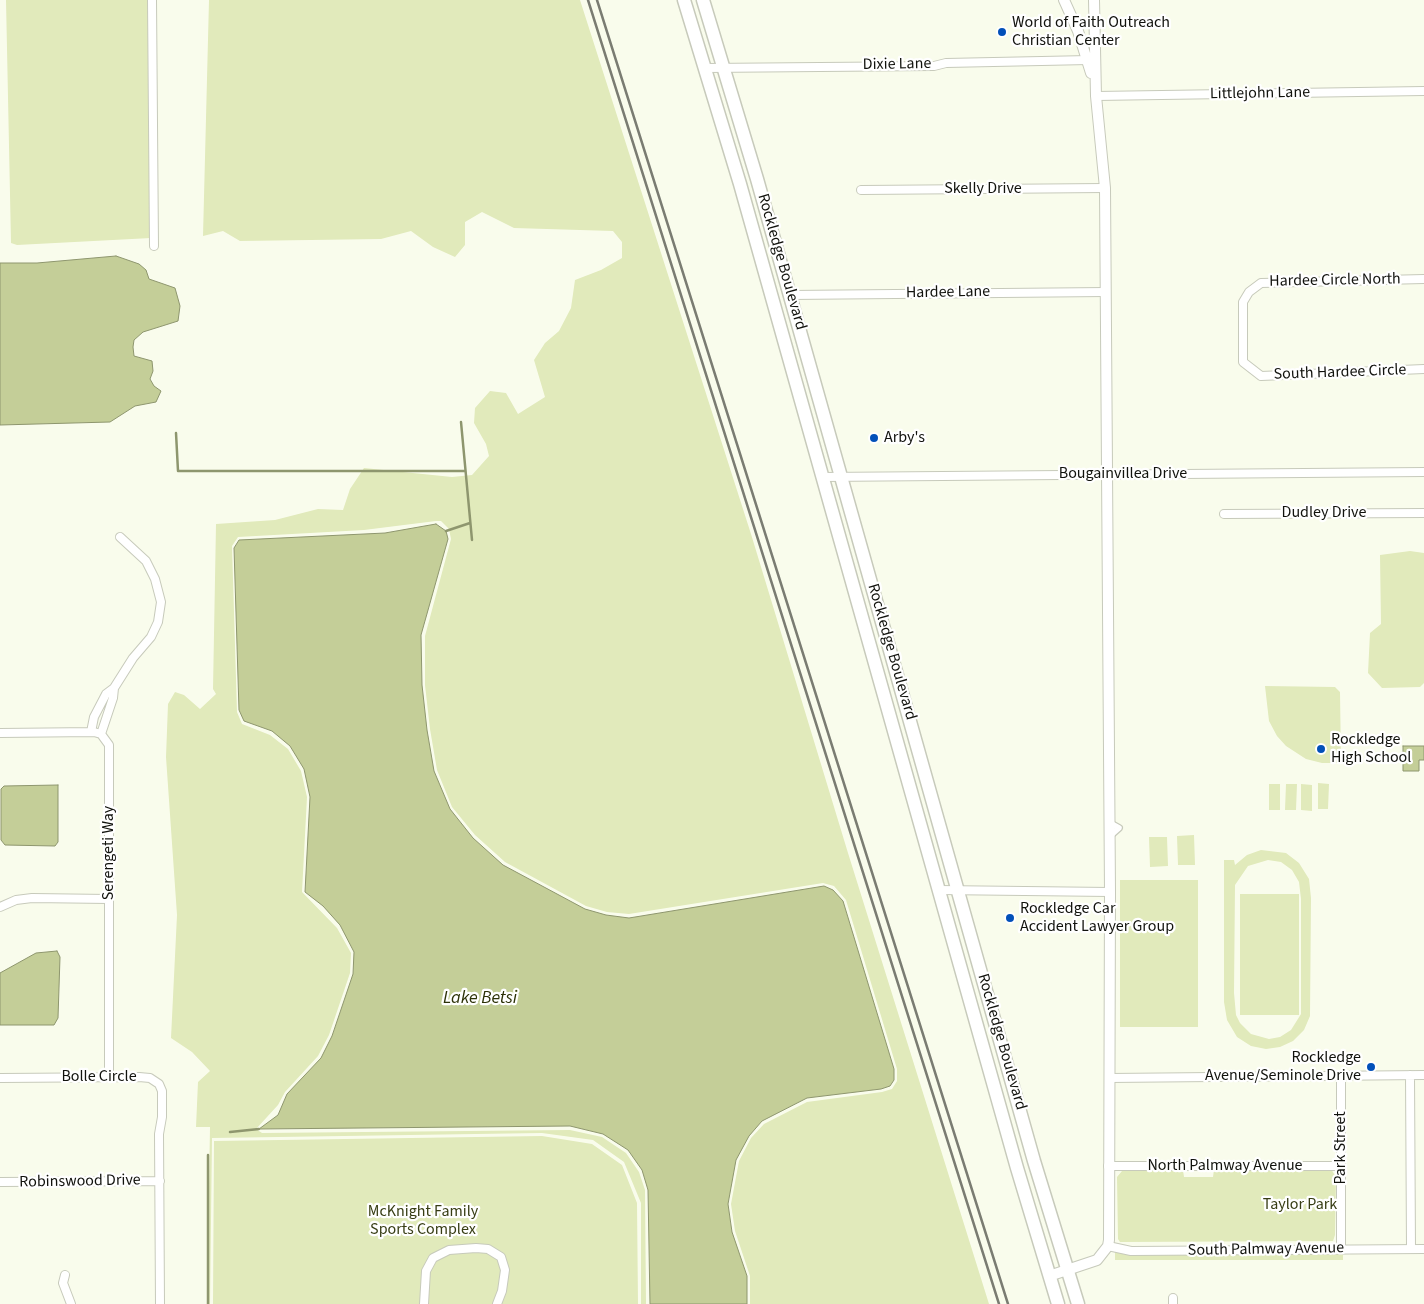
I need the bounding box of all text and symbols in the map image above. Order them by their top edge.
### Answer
place label: World of Faith Outreach Christian Center [1012,13,1170,51]
marker: World of Faith Outreach Christian Center [996,26,1008,38]
street label: Dixie Lane [863,55,931,75]
street label: Littlejohn Lane [1210,84,1310,104]
street label: Skelly Drive [944,179,1022,199]
street label: Rockledge Boulevard [752,192,810,332]
street label: Hardee Circle North [1269,270,1401,292]
street label: Hardee Lane [906,283,990,303]
street label: South Hardee Circle [1273,361,1407,385]
place label: Arby's [884,428,925,448]
marker: Arby's [868,432,880,444]
street label: Bougainvillea Drive [1059,464,1187,484]
street label: Dudley Drive [1282,503,1366,523]
street label: Rockledge Boulevard [862,582,920,722]
place label: Rockledge High School [1331,730,1411,768]
marker: Rockledge High School [1315,743,1327,755]
street label: Serengeti Way [99,806,119,900]
place label: Rockledge Car Accident Lawyer Group [1020,899,1174,937]
marker: Rockledge Car Accident Lawyer Group [1004,912,1016,924]
street label: Rockledge Boulevard [972,972,1030,1112]
water label: Lake Betsi [443,988,517,1010]
place label: Rockledge Avenue/Seminole Drive [1205,1048,1361,1086]
marker: Rockledge Avenue/Seminole Drive [1365,1061,1377,1073]
street label: Bolle Circle [61,1067,137,1087]
street label: Park Street [1331,1111,1351,1185]
street label: North Palmway Avenue [1147,1156,1303,1176]
street label: Robinswood Drive [19,1171,141,1193]
park label: Taylor Park [1263,1195,1337,1215]
park label: McKnight Family Sports Complex [368,1202,478,1240]
street label: South Palmway Avenue [1188,1239,1344,1261]

